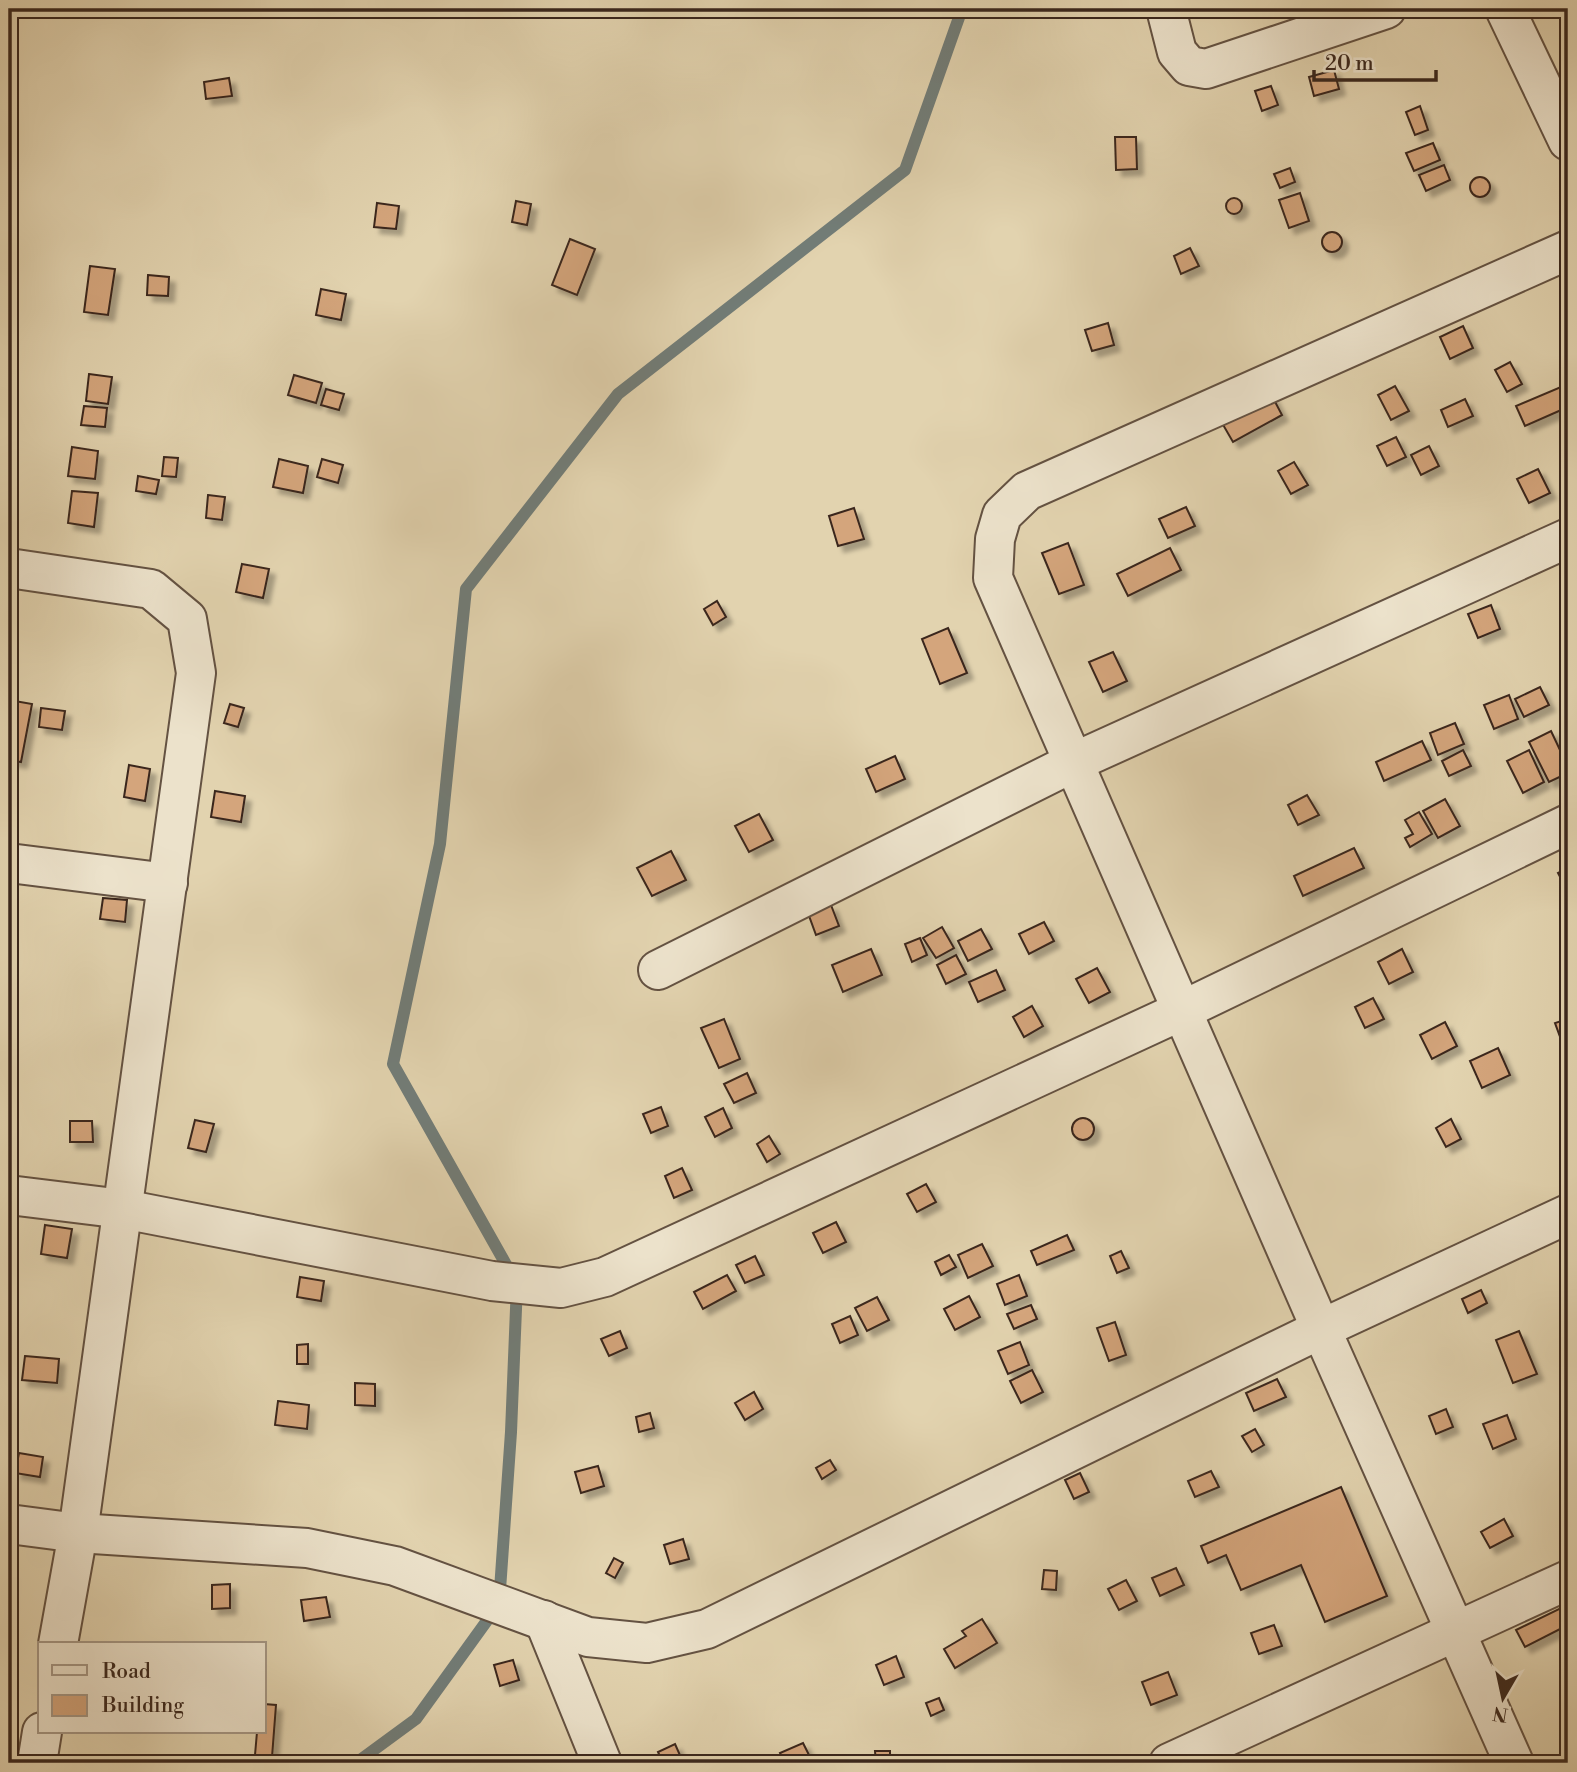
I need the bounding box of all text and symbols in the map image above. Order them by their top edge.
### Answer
scale bar [1314,38,1437,82]
text: 20 m [1325,51,1374,77]
legend [38,1642,266,1734]
text: Road [102,1659,151,1685]
north arrow [1468,1664,1538,1734]
text: Building [101,1693,184,1719]
text: N [1491,1701,1510,1727]

